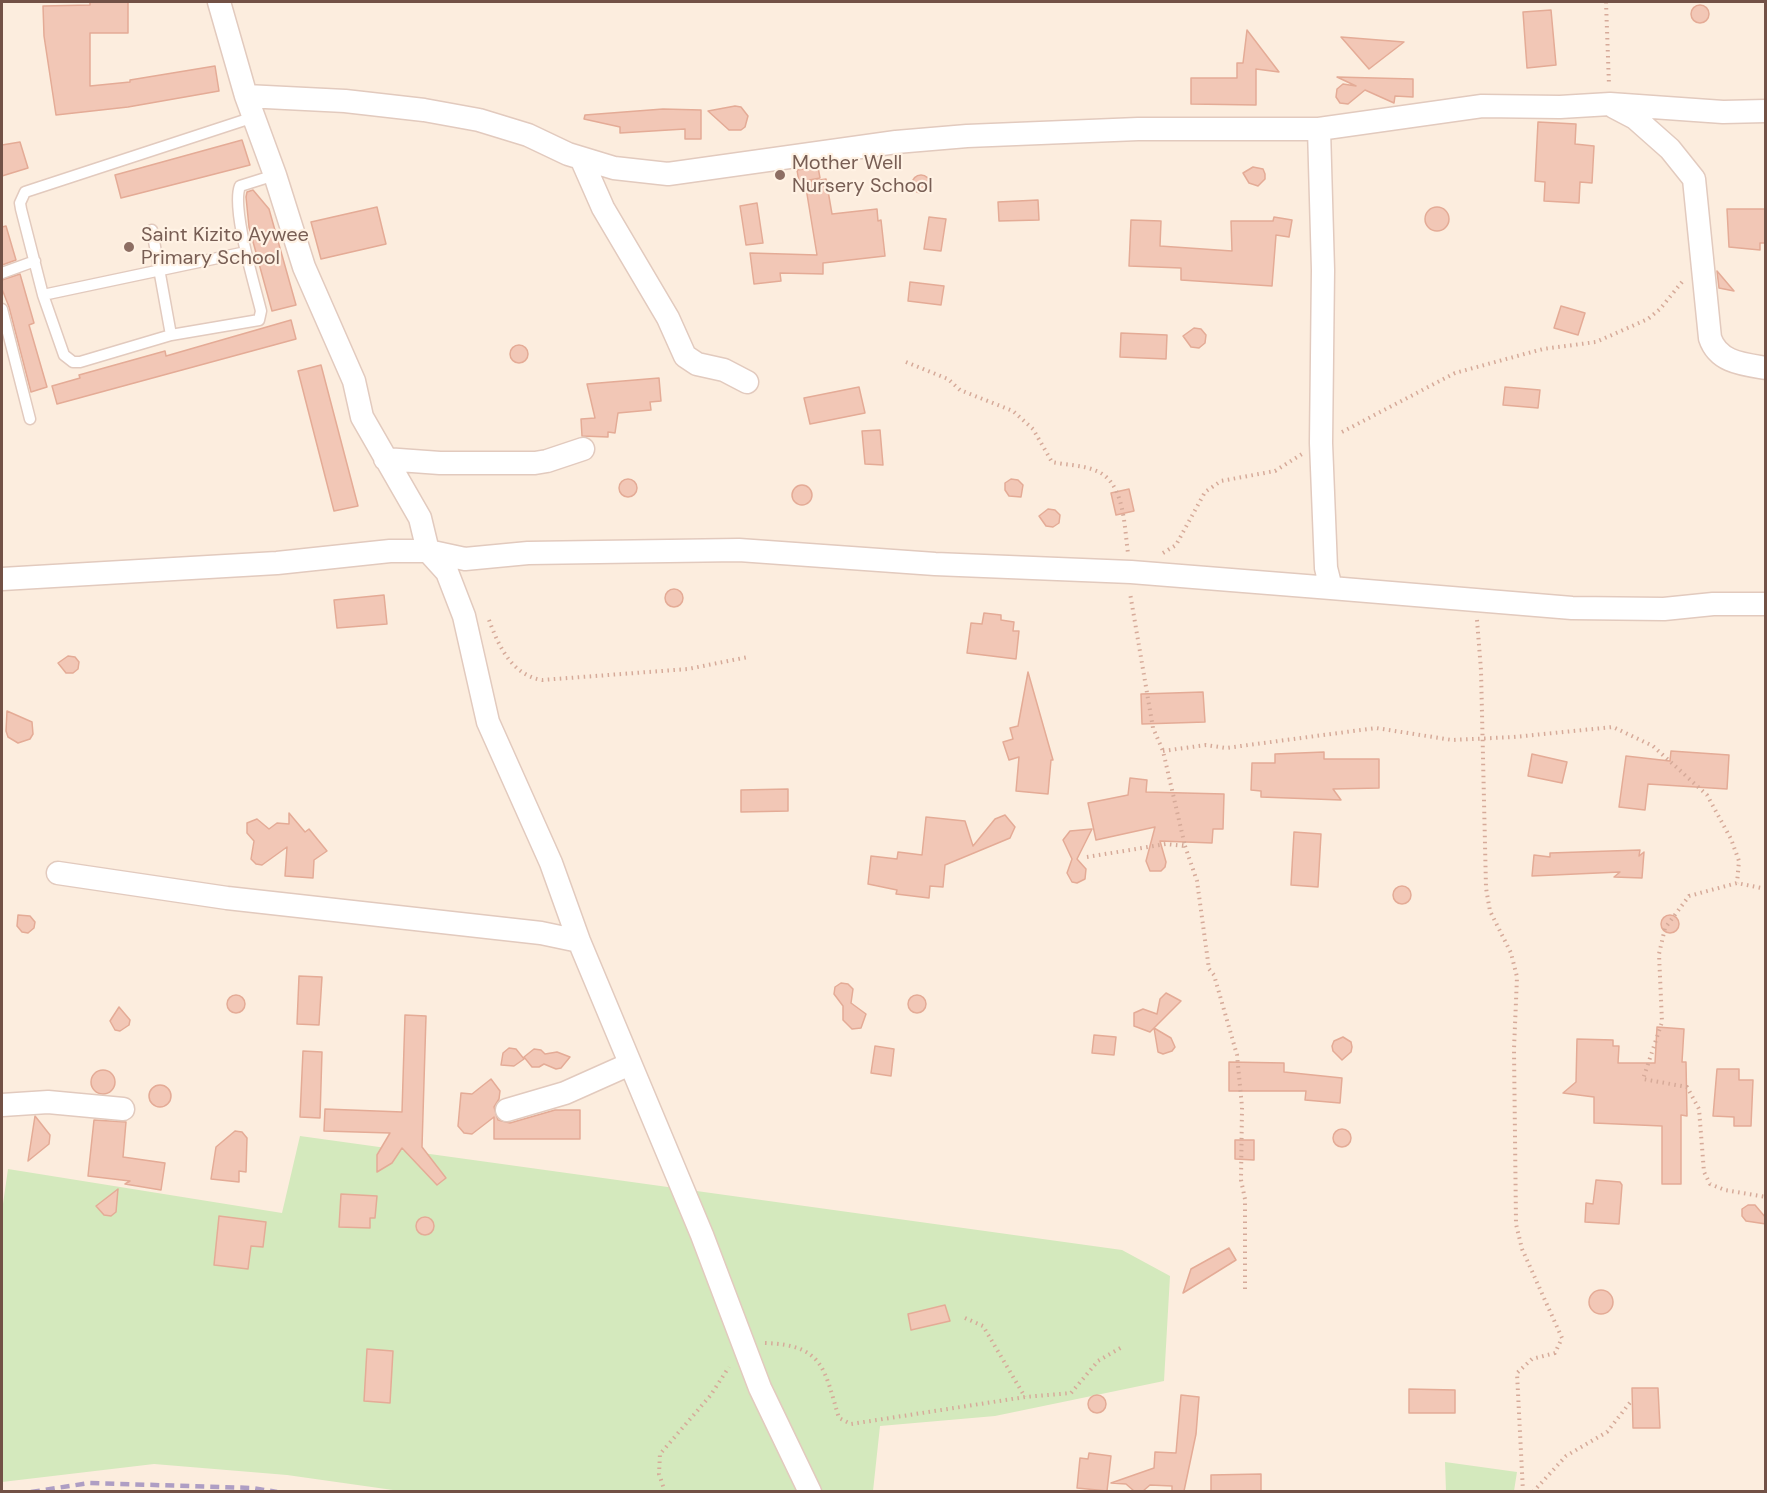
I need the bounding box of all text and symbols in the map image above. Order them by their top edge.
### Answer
place label: Mother Well Nursery School [792,152,933,199]
marker: Mother Well Nursery School [773,168,787,182]
place label: Saint Kizito Aywee Primary School [141,224,309,271]
marker: Saint Kizito Aywee Primary School [122,240,136,254]

